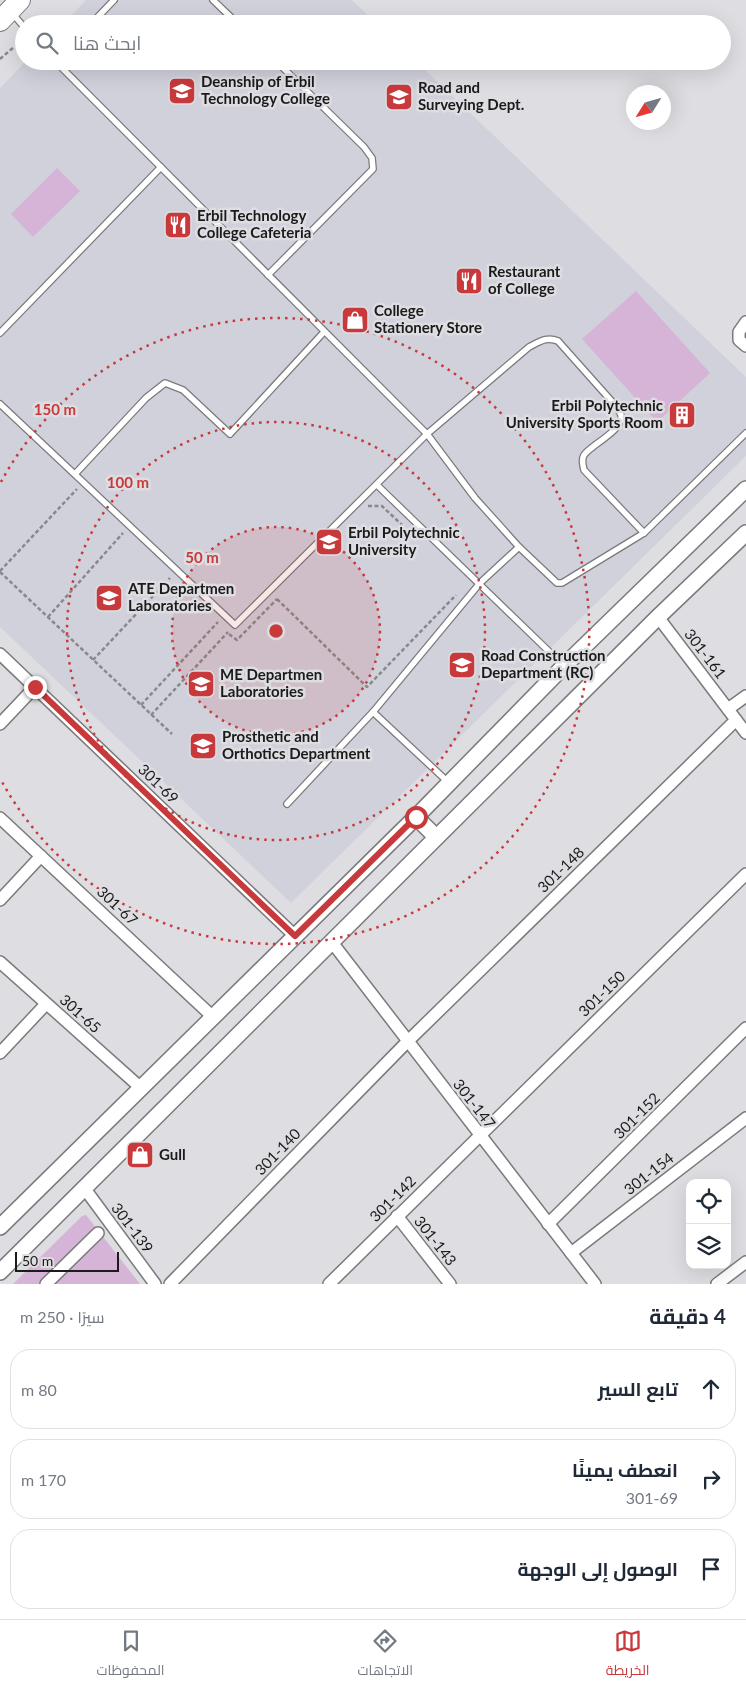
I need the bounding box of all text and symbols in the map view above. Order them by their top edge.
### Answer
search box [15,15,731,70]
icon: search [33,29,61,57]
text: ابحث هنا [73,31,141,54]
place label: Deanship of Erbil Technology College [201,72,330,107]
school or university icon: Deanship of Erbil Technology College [167,76,197,106]
place label: Road and Surveying Dept. [418,78,524,113]
school or university icon: Road and Surveying Dept. [384,82,414,112]
north arrow [626,85,671,130]
place label: Erbil Technology College Cafeteria [197,206,311,241]
restaurant icon: Erbil Technology College Cafeteria [163,210,193,240]
place label: Restaurant of College [488,262,561,297]
restaurant icon: Restaurant of College [454,266,484,296]
place label: College Stationery Store [374,301,482,336]
shop icon: College Stationery Store [340,305,370,335]
place label: Erbil Polytechnic University Sports Room [506,396,663,431]
text: 150 m [34,400,76,418]
building icon: Erbil Polytechnic University Sports Room [667,400,697,430]
text: 100 m [107,473,149,491]
place label: Erbil Polytechnic University [348,523,460,558]
school or university icon: Erbil Polytechnic University [314,527,344,557]
text: 50 m [185,548,219,566]
place label: ATE Departmen Laboratories [127,579,234,614]
school or university icon: ATE Departmen Laboratories [94,583,124,613]
centre of rings [267,622,285,640]
street label: 301-161 [681,625,730,682]
place label: Road Construction Department (RC) [481,646,606,681]
school or university icon: Road Construction Department (RC) [447,650,477,680]
place label: ME Departmen Laboratories [220,665,322,700]
school or university icon: ME Departmen Laboratories [186,669,216,699]
route end [24,676,47,699]
place label: Prosthetic and Orthotics Department [222,727,371,762]
school or university icon: Prosthetic and Orthotics Department [188,731,218,761]
street label: 301-69 [135,760,183,807]
route start [405,806,428,829]
street label: 301-148 [533,843,587,896]
street label: 301-67 [94,882,142,929]
street label: 301-150 [574,967,629,1020]
street label: 301-65 [56,990,105,1036]
street label: 301-147 [450,1075,500,1132]
street label: 301-152 [610,1089,663,1142]
street label: 301-140 [251,1124,304,1178]
shop icon: Gull [125,1140,155,1170]
place label: Gull [159,1145,186,1163]
street label: 301-154 [620,1148,677,1198]
street label: 301-142 [366,1172,419,1225]
map controls [686,1179,731,1269]
button: locate [686,1179,731,1224]
street label: 301-139 [108,1199,157,1256]
street label: 301-143 [411,1212,461,1269]
button: layers [686,1224,731,1269]
scale bar [15,1249,119,1272]
text: 50 m [22,1252,53,1269]
text: 4 دقيقة [649,1303,726,1328]
text: سيرًا · 250 m [20,1307,105,1326]
icon: ahead [697,1375,725,1403]
text: تابع السير [598,1377,678,1400]
text: 80 m [21,1380,57,1399]
text: انعطف يمينًا [572,1458,678,1481]
icon: right [697,1465,725,1493]
text: 170 m [21,1470,66,1489]
text: 301-69 [626,1488,678,1507]
icon: arrive [697,1555,725,1583]
text: الوصول إلى الوجهة [517,1557,678,1580]
tab: المحفوظات [96,1627,165,1683]
tab: الاتجاهات [358,1627,413,1683]
tab: الخريطة [606,1627,650,1683]

